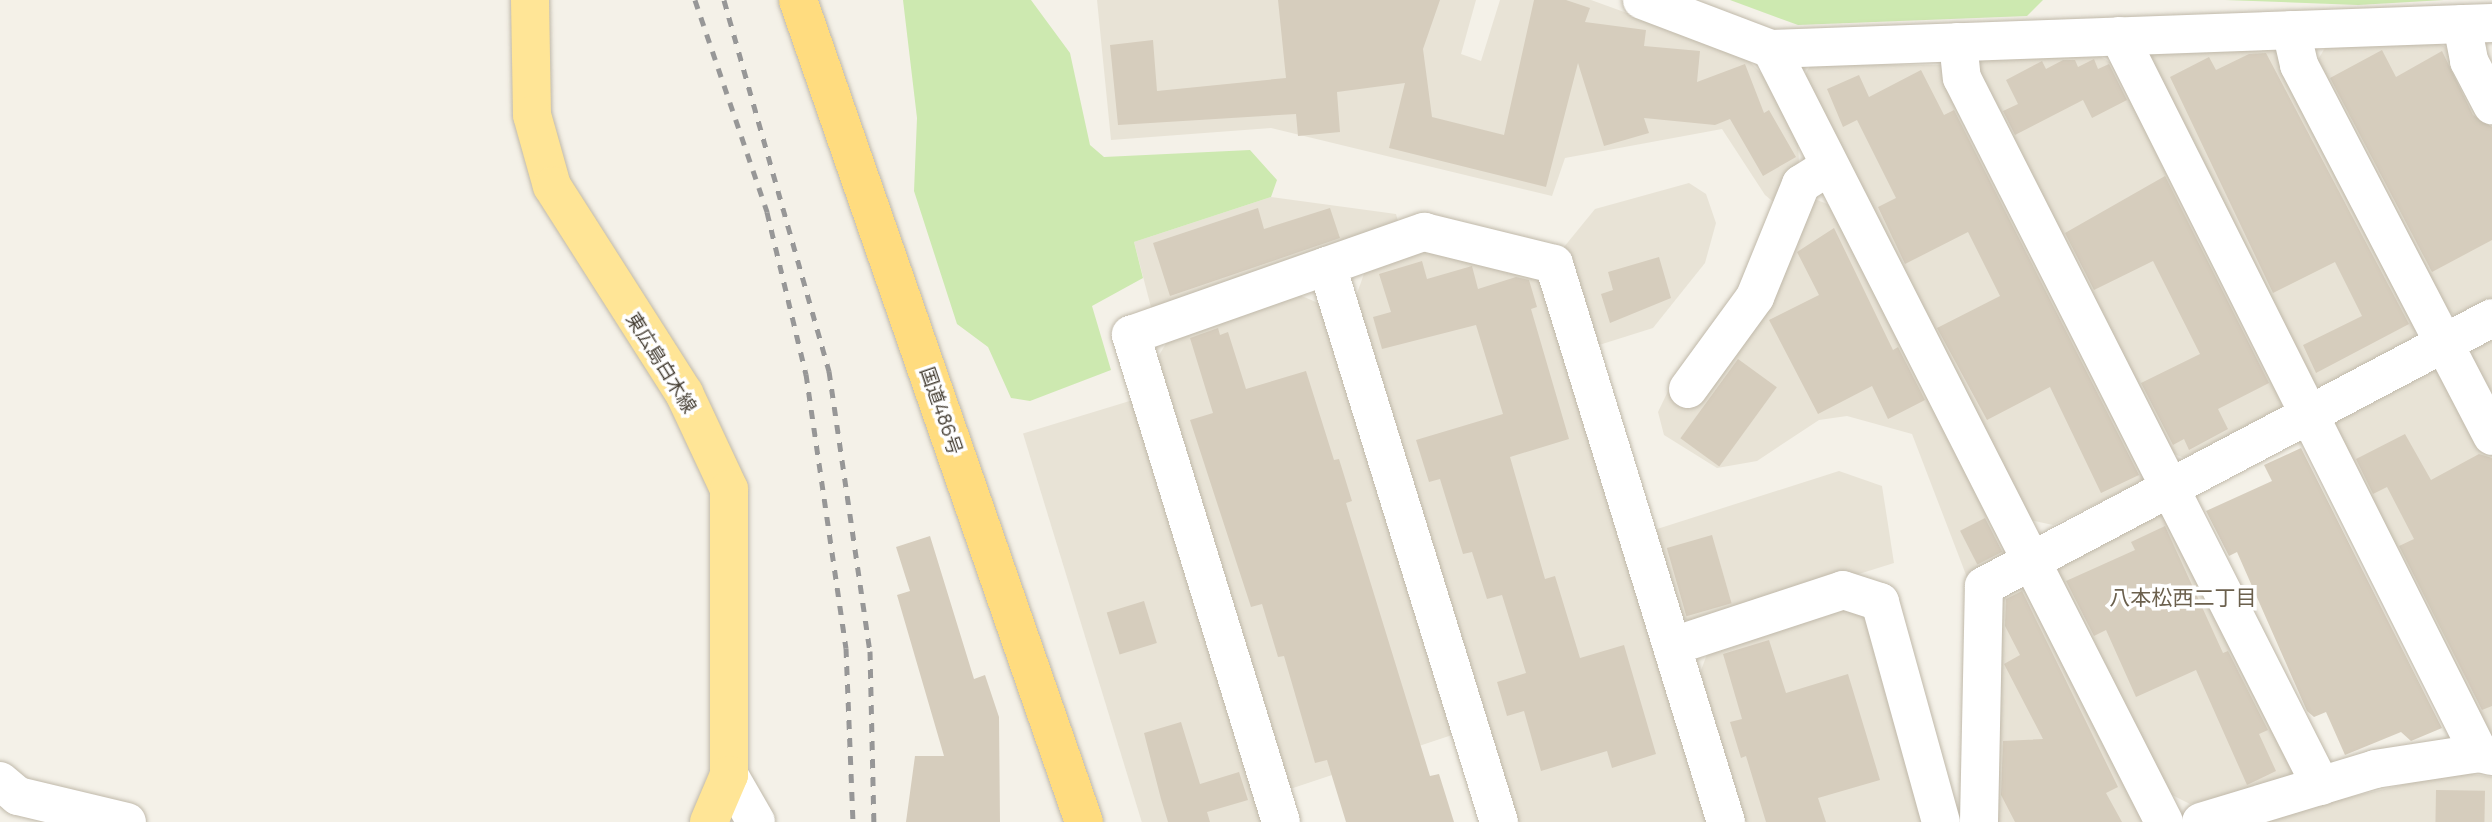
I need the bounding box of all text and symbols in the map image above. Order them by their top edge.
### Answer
street label: 東広島白木線 [621,309,701,417]
street label: 国道486号 [915,364,967,458]
district label: 八本松西二丁目 [2110,584,2256,610]

